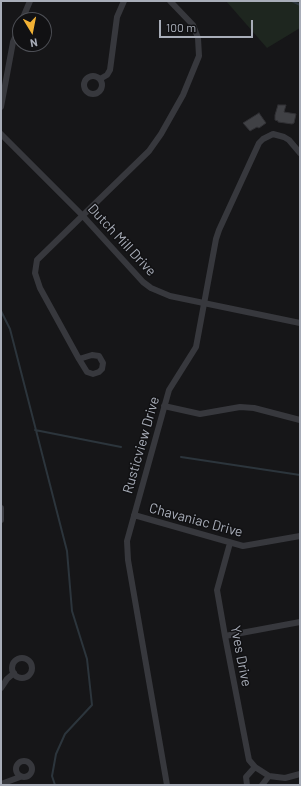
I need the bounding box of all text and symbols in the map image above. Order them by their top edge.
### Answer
north arrow [12,12,52,52]
scale bar [161,12,255,38]
text: 100 m [166,20,196,34]
text: N [29,36,39,50]
street label: Dutch Mill Drive [84,200,160,280]
street label: Rusticview Drive [119,394,163,496]
street label: Chavaniac Drive [147,499,245,541]
street label: Yves Drive [227,624,255,688]

